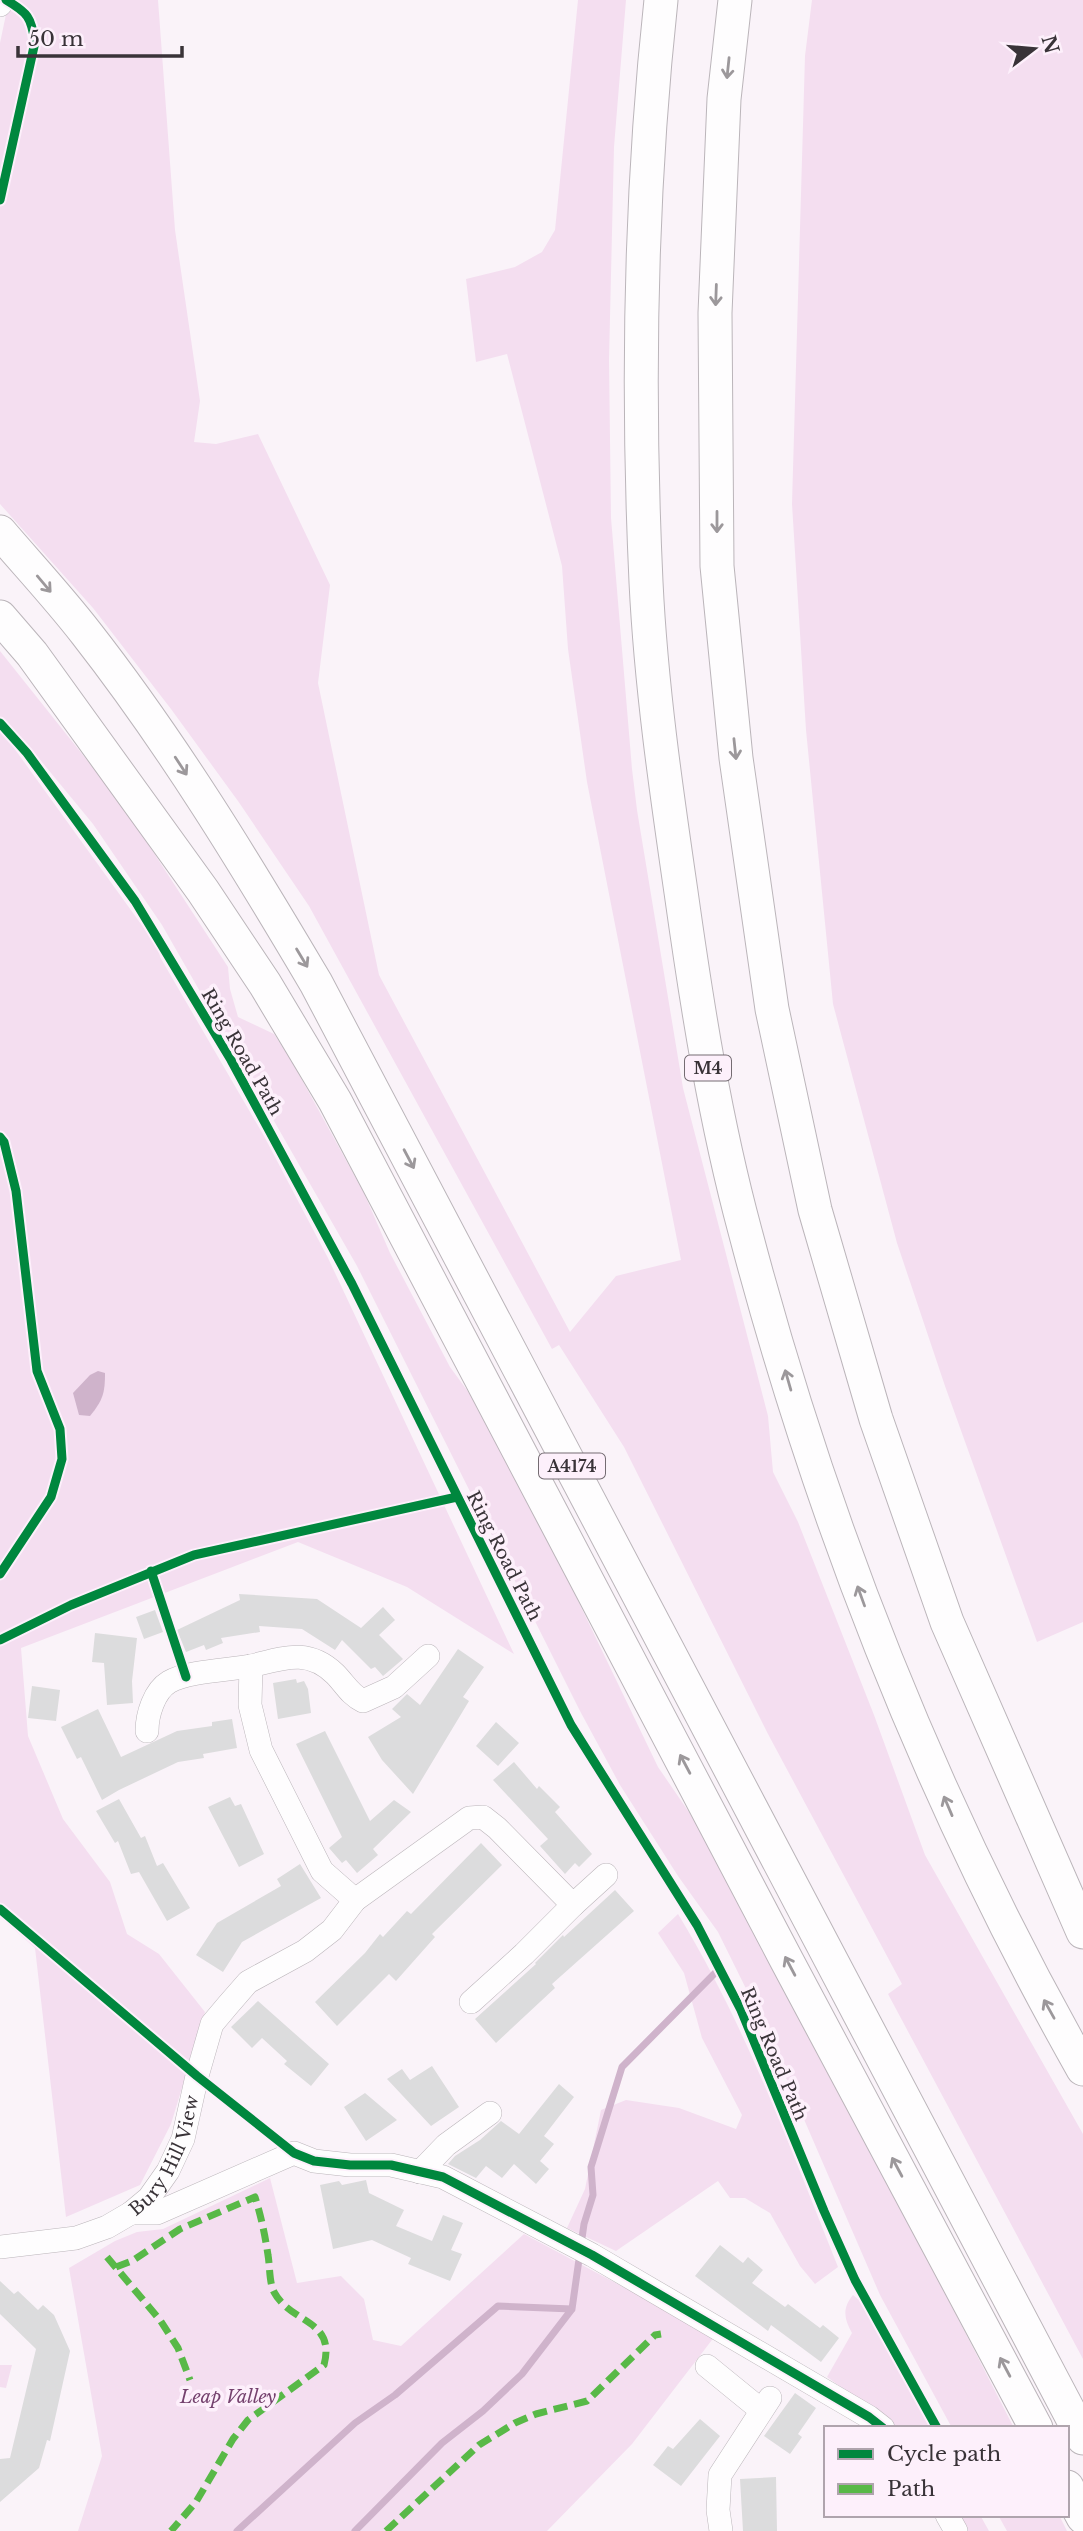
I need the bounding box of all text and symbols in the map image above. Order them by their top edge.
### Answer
scale bar [18,14,182,58]
north arrow [999,14,1069,84]
text: 50 m [28,26,84,52]
text: N [1036,33,1063,56]
one-way arrow [721,56,734,79]
one-way arrow [710,283,723,306]
one-way arrow [710,511,723,534]
one-way arrow [36,575,52,593]
one-way arrow [728,737,741,760]
one-way arrow [174,755,188,775]
one-way arrow [295,948,309,968]
street label: Ring Road Path [197,985,287,1119]
road number: M4 [685,1056,731,1080]
one-way arrow [403,1148,417,1169]
one-way arrow [781,1370,794,1392]
road number: A4174 [539,1454,605,1478]
street label: Ring Road Path [462,1487,546,1625]
one-way arrow [854,1585,866,1607]
one-way arrow [677,1755,691,1775]
one-way arrow [941,1796,954,1817]
one-way arrow [783,1956,796,1977]
street label: Ring Road Path [736,1984,812,2124]
one-way arrow [1042,2000,1056,2020]
street label: Bury Hill View [125,2093,204,2221]
one-way arrow [890,2157,904,2177]
one-way arrow [997,2358,1011,2378]
park label: Leap Valley [179,2386,277,2408]
legend [824,2426,1069,2517]
text: Cycle path [887,2441,1001,2467]
text: Path [887,2476,935,2502]

